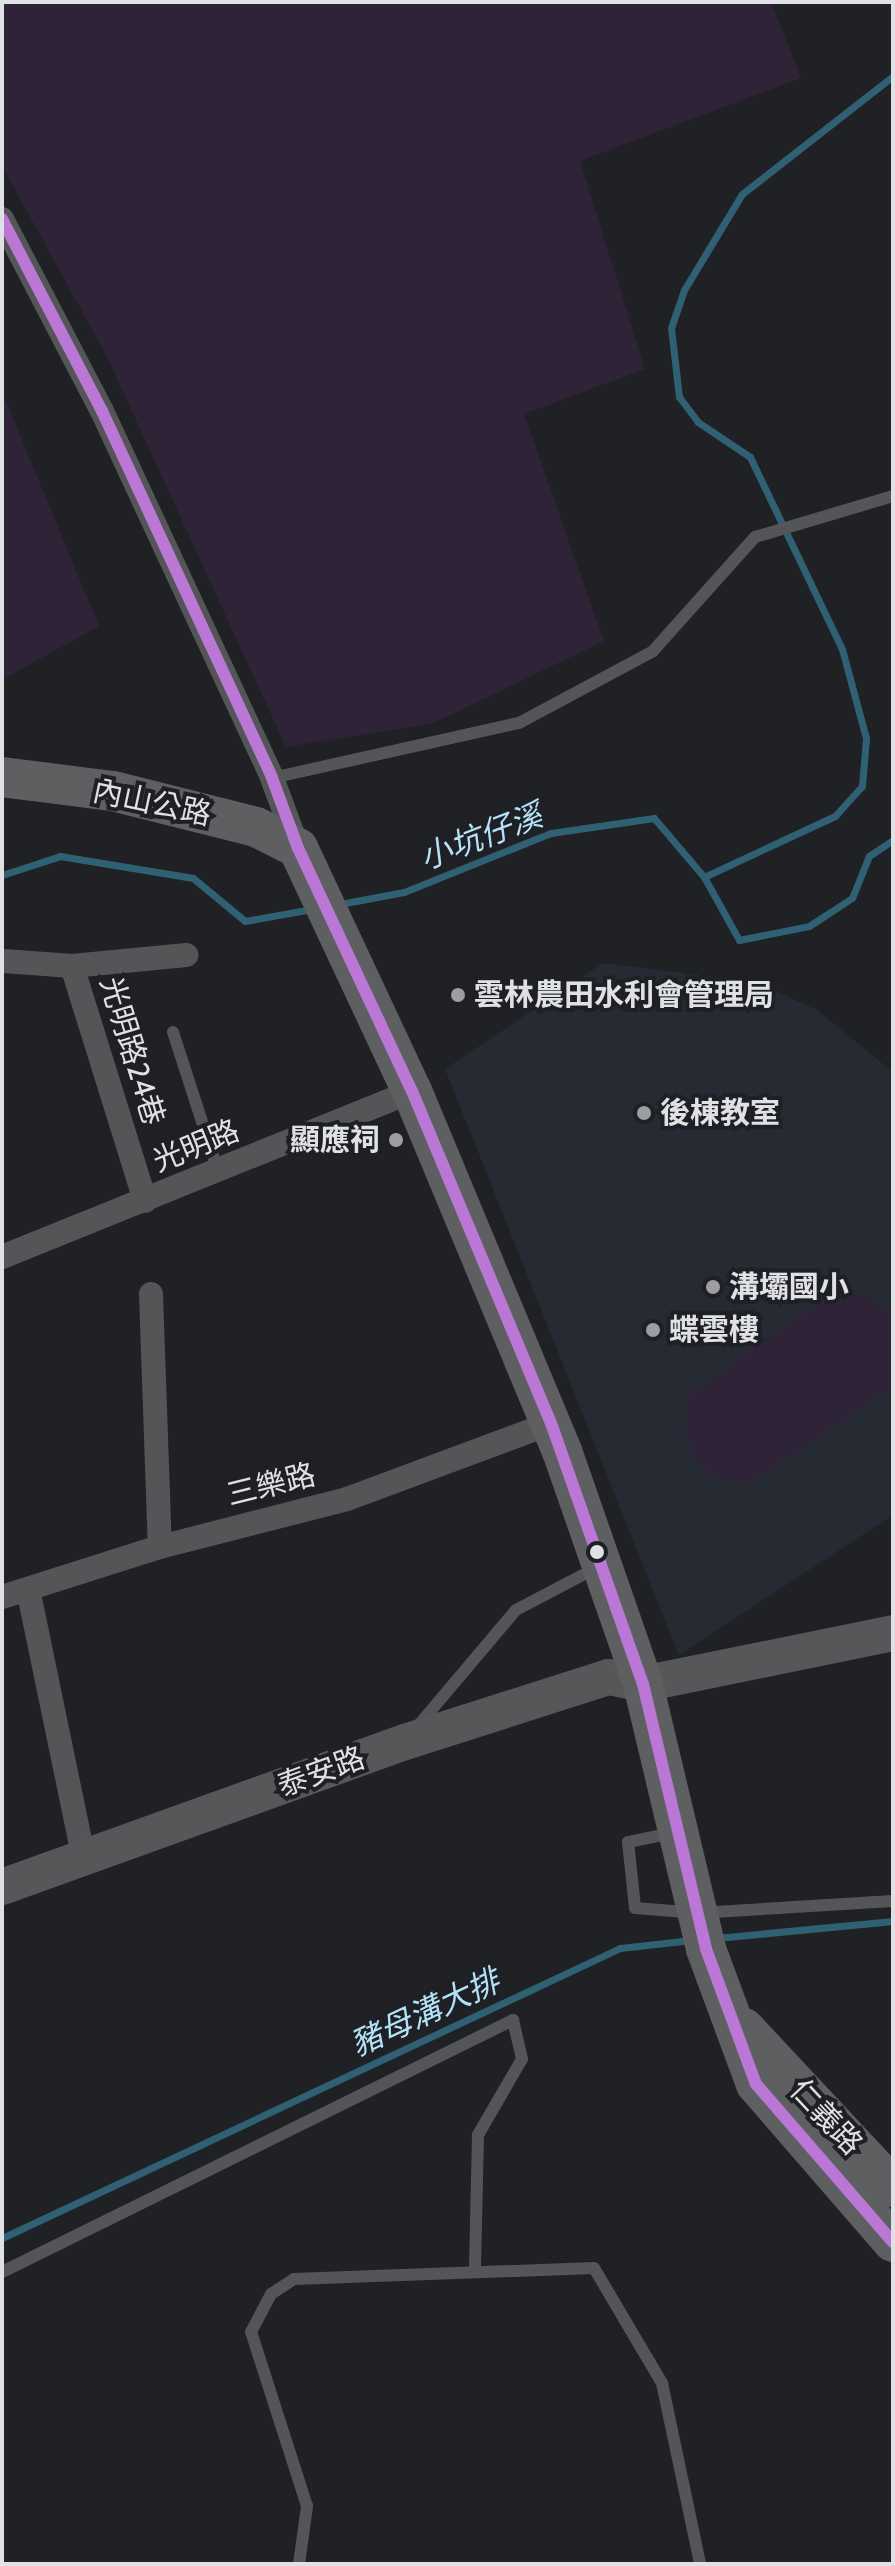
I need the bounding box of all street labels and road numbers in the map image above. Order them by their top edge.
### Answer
street label: 內山公路 [90,773,214,833]
street label: 光明路24巷 [92,973,172,1129]
street label: 光明路 [148,1112,244,1180]
street label: 三樂路 [223,1457,319,1513]
street label: 泰安路 [273,1740,369,1804]
street label: 仁義路 [782,2072,870,2162]

